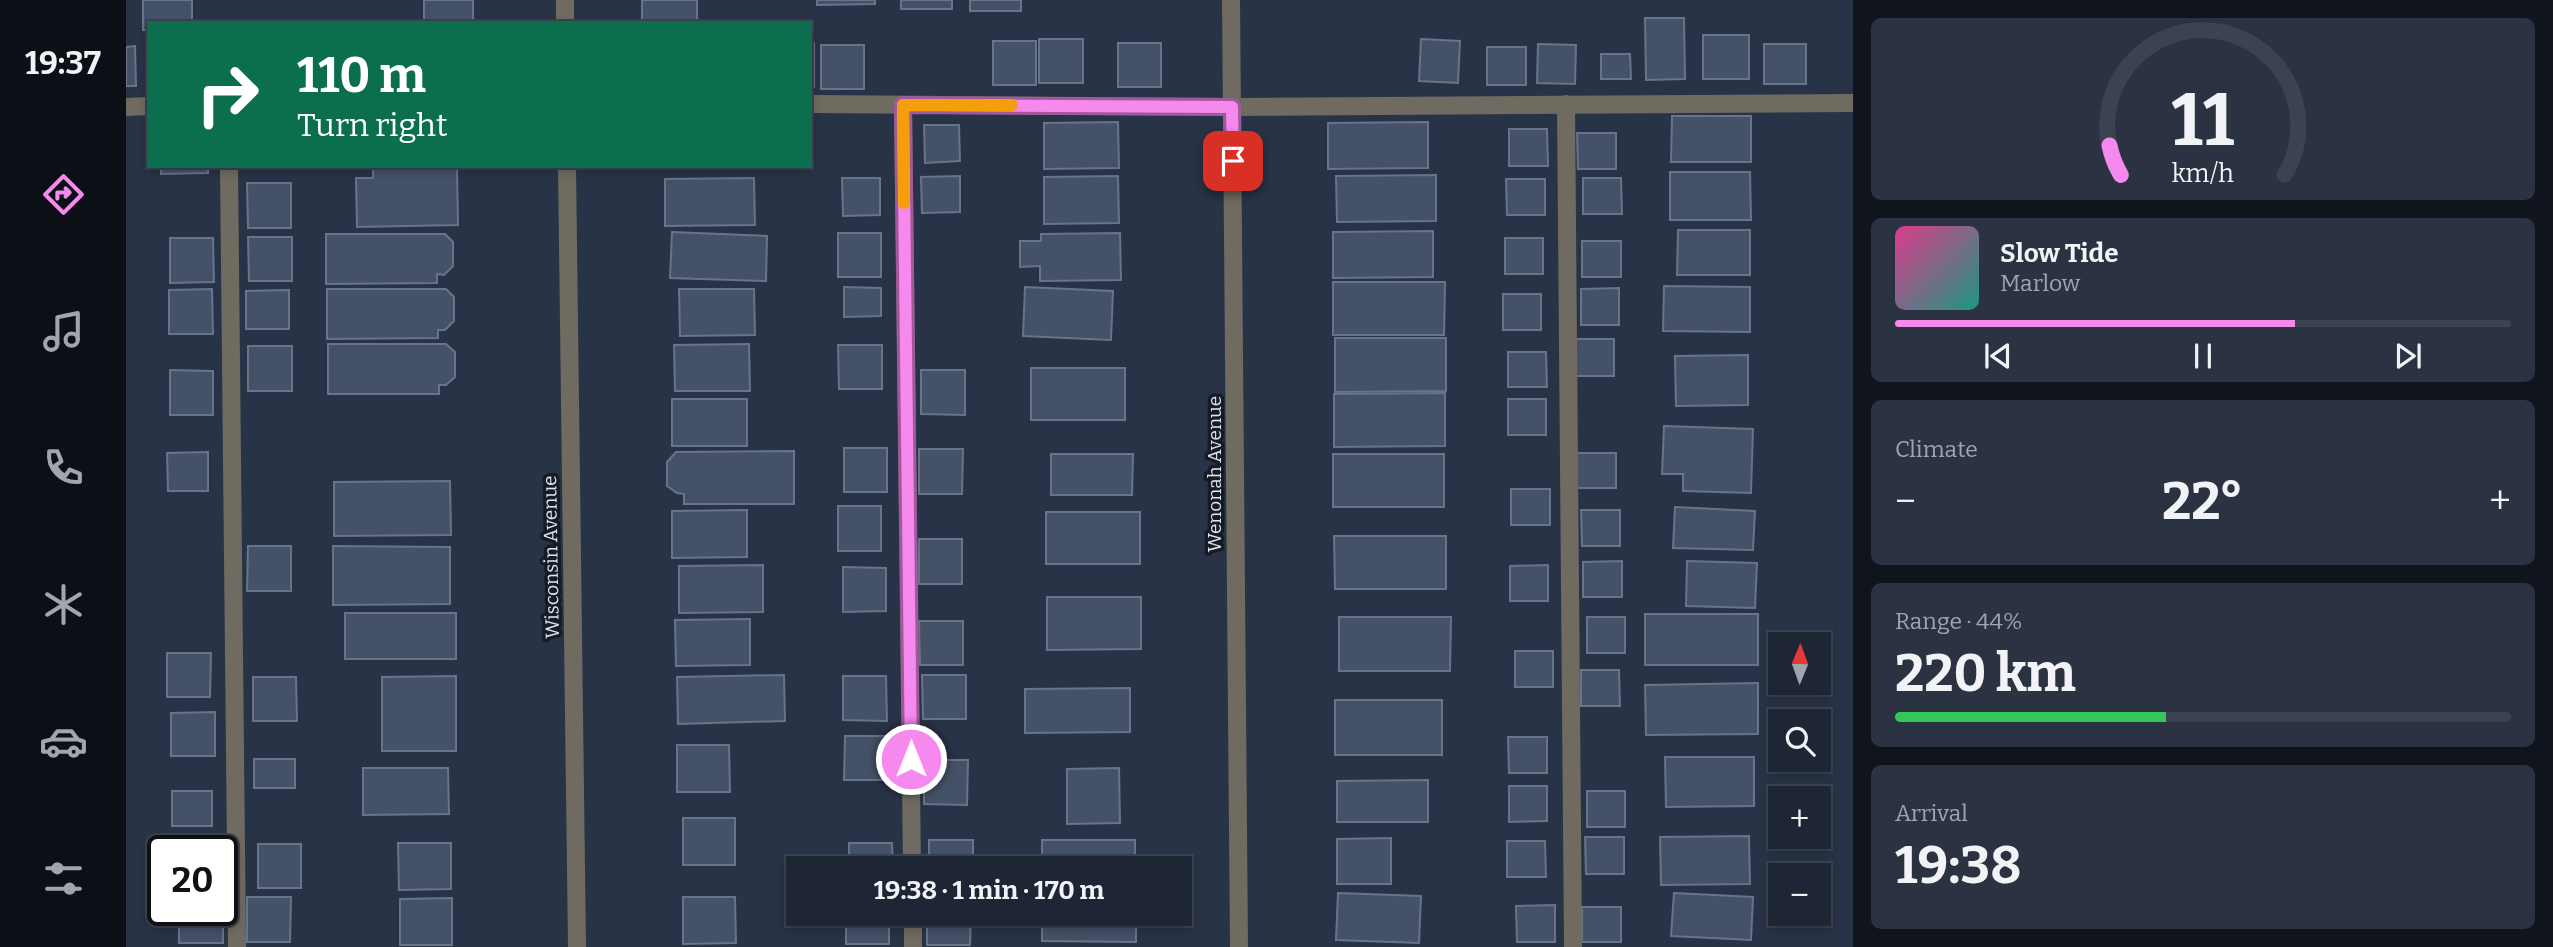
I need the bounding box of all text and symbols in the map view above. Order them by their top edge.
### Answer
text: 19:37 [25,44,101,82]
text: 110 m [297,46,426,105]
icon: right [182,49,273,140]
text: 11 [2172,77,2235,164]
text: Turn right [297,106,448,144]
pin [1203,131,1263,191]
icon: arrive [1214,142,1252,180]
text: km/h [2172,159,2234,189]
icon: directions [39,170,88,219]
text: Slow Tide [2000,238,2119,269]
text: Marlow [2000,269,2080,297]
icon: music [39,307,88,356]
icon: previous [1979,337,2017,375]
icon: pause [2184,337,2222,375]
icon: next [2389,337,2427,375]
street label: Wenonah Avenue [1203,396,1226,552]
text: Climate [1895,435,1978,463]
icon: phone [39,443,88,492]
text: 22° [2162,470,2243,533]
street label: Wisconsin Avenue [538,475,564,639]
text: − [1895,478,1916,524]
text: + [2489,478,2511,524]
icon: climate [39,580,88,629]
text: Range · 44% [1895,607,2023,635]
north arrow [1768,632,1830,695]
map controls [1768,632,1831,926]
text: 220 km [1895,642,2076,705]
button: search [1768,709,1831,772]
icon: car [39,717,88,766]
position arrow [874,722,948,796]
button: + [1768,786,1831,849]
text: Arrival [1895,799,1968,827]
text: 19:38 [1895,834,2022,897]
speed limit sign: 20 [147,835,238,926]
icon: filters [39,854,88,903]
button: − [1768,863,1831,926]
text: 19:38 · 1 min · 170 m [874,875,1104,906]

